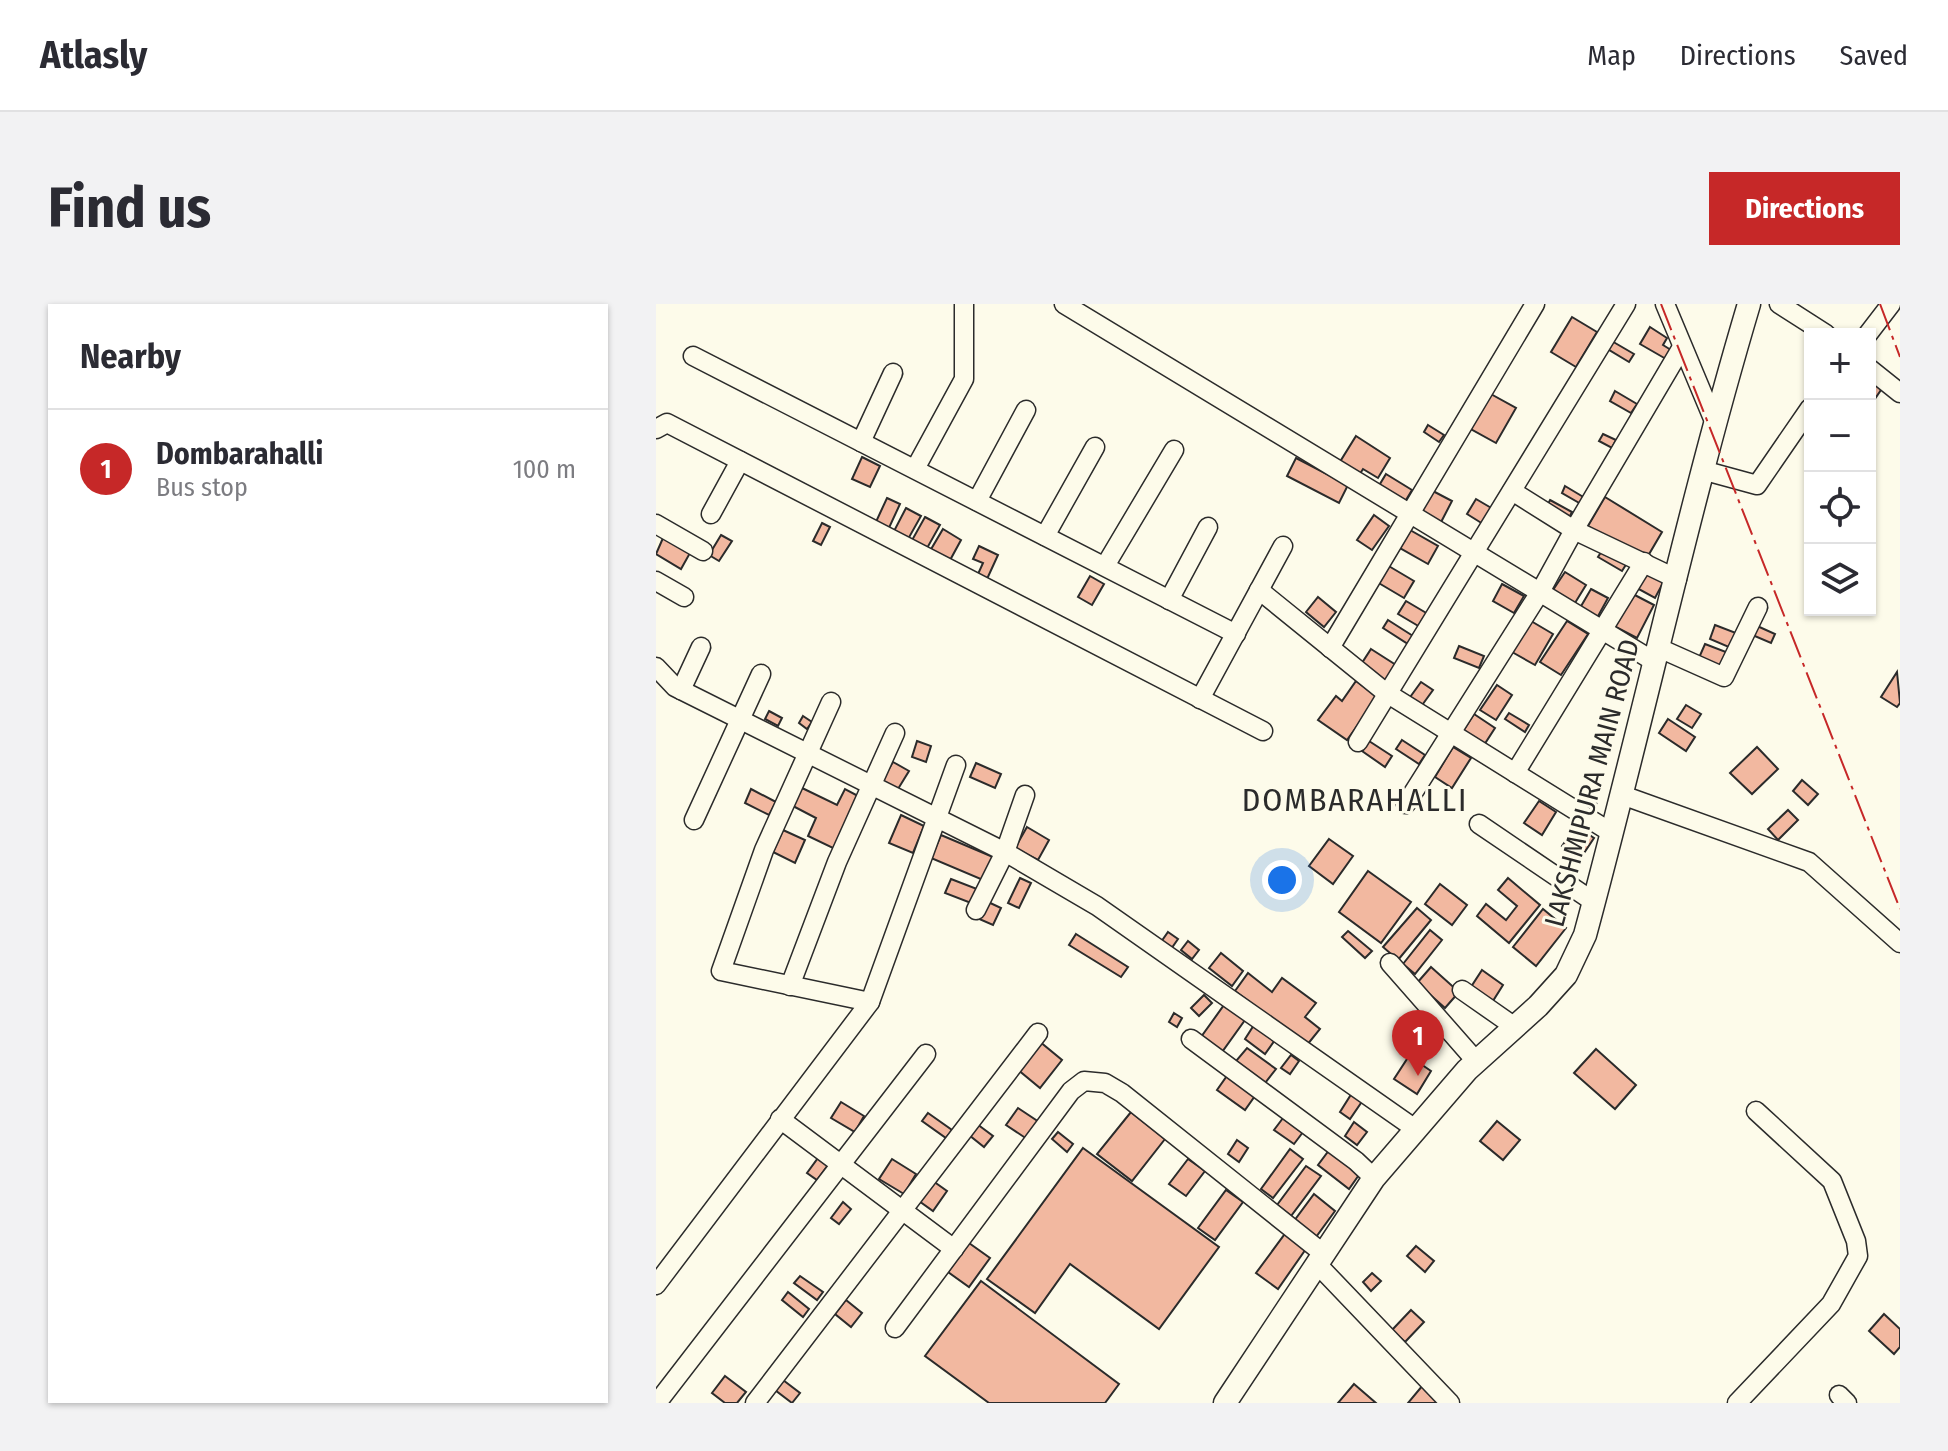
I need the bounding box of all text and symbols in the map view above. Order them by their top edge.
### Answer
text: Atlasly [40,32,147,78]
text: Map [1587,39,1636,72]
text: Directions [1680,39,1796,72]
text: Saved [1840,39,1908,72]
button: Directions [1709,172,1900,245]
text: Find us [48,175,211,242]
map controls [1804,328,1876,616]
button: + [1804,328,1876,400]
text: Nearby [80,336,181,377]
button: − [1804,400,1876,472]
text: Dombarahalli [156,436,323,472]
text: 1 [101,454,112,485]
text: 100 m [513,454,576,485]
text: Bus stop [156,472,248,503]
button: locate [1804,472,1876,544]
button: layers [1804,544,1876,616]
street label: LAKSHMIPURA MAIN ROAD [1538,636,1646,930]
district label: DOMBARAHALLI [1242,781,1468,819]
your location [1262,860,1302,900]
pin: 1 [1392,1010,1444,1076]

